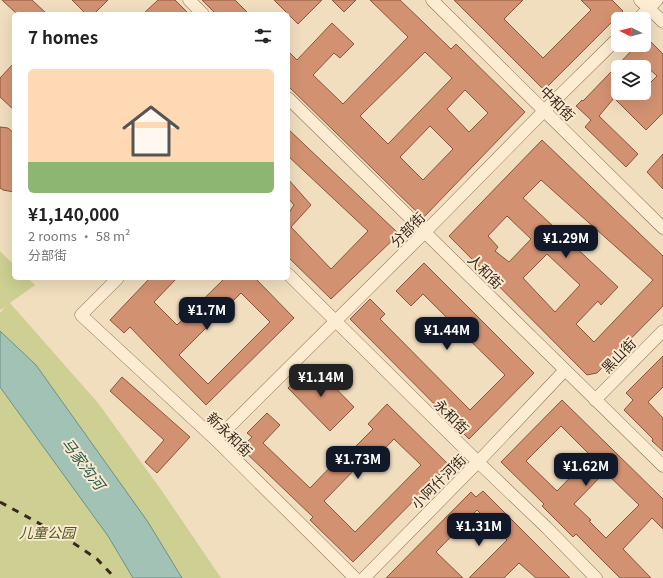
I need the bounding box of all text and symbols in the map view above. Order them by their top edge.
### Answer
north arrow [611,12,651,52]
map controls [611,12,651,100]
text: 7 homes [28,24,98,49]
icon: filters [252,25,274,47]
button: layers [611,60,651,100]
street label: 中和街 [536,81,580,125]
icon: home [115,95,187,167]
text: ¥1,140,000 [28,201,119,226]
street label: 分部街 [385,207,429,251]
pin: ¥1.29M [533,225,599,259]
text: 2 rooms · 58 m² [28,226,130,245]
text: ¥1.29M [543,228,589,247]
text: 分部街 [28,245,67,264]
street label: 人和街 [464,249,508,293]
pin: ¥1.7M [179,297,235,331]
text: ¥1.7M [188,300,226,319]
pin: ¥1.44M [414,317,480,351]
text: ¥1.44M [424,320,470,339]
street label: 黑山街 [596,333,640,377]
pin: ¥1.14M [288,364,354,398]
text: ¥1.14M [298,367,344,386]
street label: 永和街 [430,394,474,438]
street label: 新永和街 [203,407,257,461]
water label: 马家沟河 [58,433,112,496]
pin: ¥1.73M [325,446,391,480]
text: ¥1.73M [335,449,381,468]
street label: 小阿什河街 [406,449,470,513]
pin: ¥1.62M [553,453,619,487]
text: ¥1.62M [563,456,609,475]
pin: ¥1.31M [446,513,512,547]
text: ¥1.31M [456,516,502,535]
park label: 儿童公园 [19,522,77,542]

